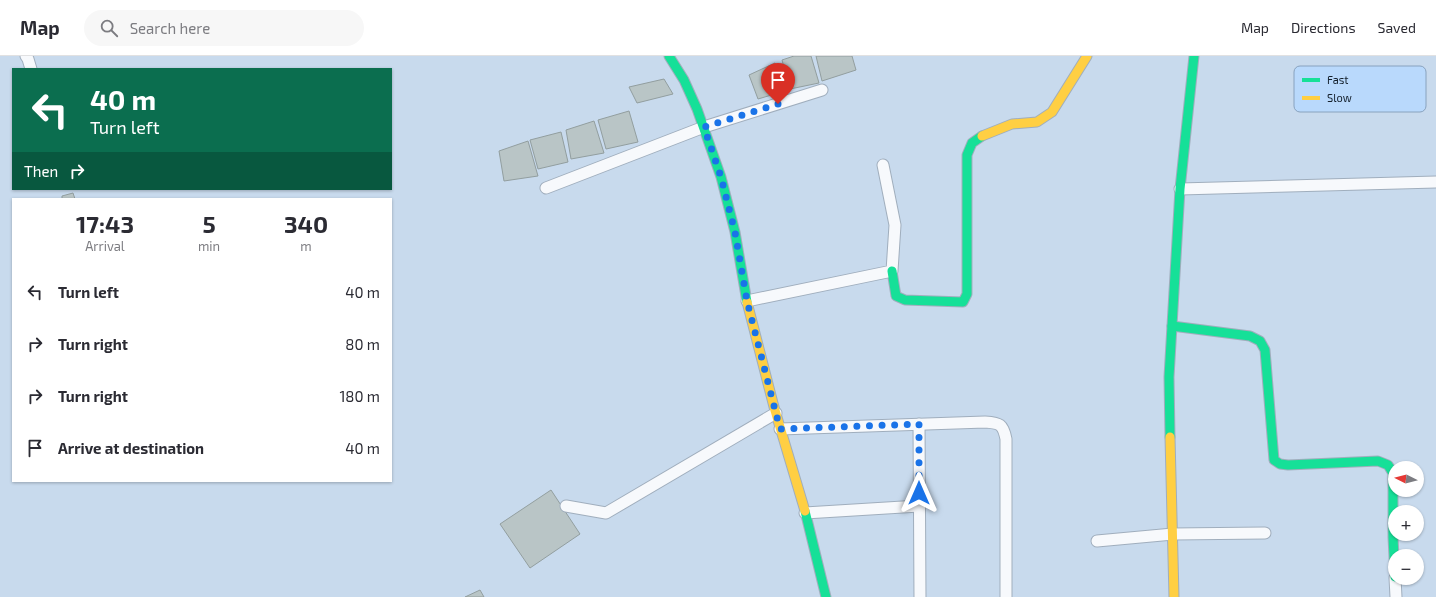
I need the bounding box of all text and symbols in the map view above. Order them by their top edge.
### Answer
search box [84,10,364,46]
text: Map [20,16,60,39]
icon: search [98,17,120,39]
text: Search here [130,19,210,37]
text: Map [1241,19,1269,36]
text: Directions [1291,19,1356,36]
text: Saved [1378,19,1416,36]
pin [761,63,795,104]
legend [1294,66,1426,112]
icon: arrive [767,69,789,91]
text: Fast [1327,73,1349,86]
text: 40 m [90,82,156,116]
icon: left [24,84,76,136]
text: Slow [1327,91,1352,104]
text: Turn left [90,116,160,138]
icon: right [66,160,88,182]
text: Then [24,162,58,180]
text: 17:43 [76,209,134,238]
text: 5 [202,209,216,238]
text: 340 [284,209,328,238]
text: Arrival [85,238,125,254]
text: min [198,238,220,254]
text: m [300,238,312,254]
icon: left [24,281,46,303]
text: Turn left [58,283,119,301]
text: 40 m [345,283,380,301]
icon: right [24,333,46,355]
text: Turn right [58,335,128,353]
text: 80 m [345,335,380,353]
icon: right [24,385,46,407]
text: Turn right [58,387,128,405]
text: 180 m [339,387,380,405]
icon: arrive [24,437,46,459]
text: Arrive at destination [58,439,204,457]
text: 40 m [345,439,380,457]
north arrow [1388,461,1424,497]
map controls [1388,461,1424,585]
position arrow [898,472,940,514]
button: + [1388,505,1424,541]
button: − [1388,549,1424,585]

